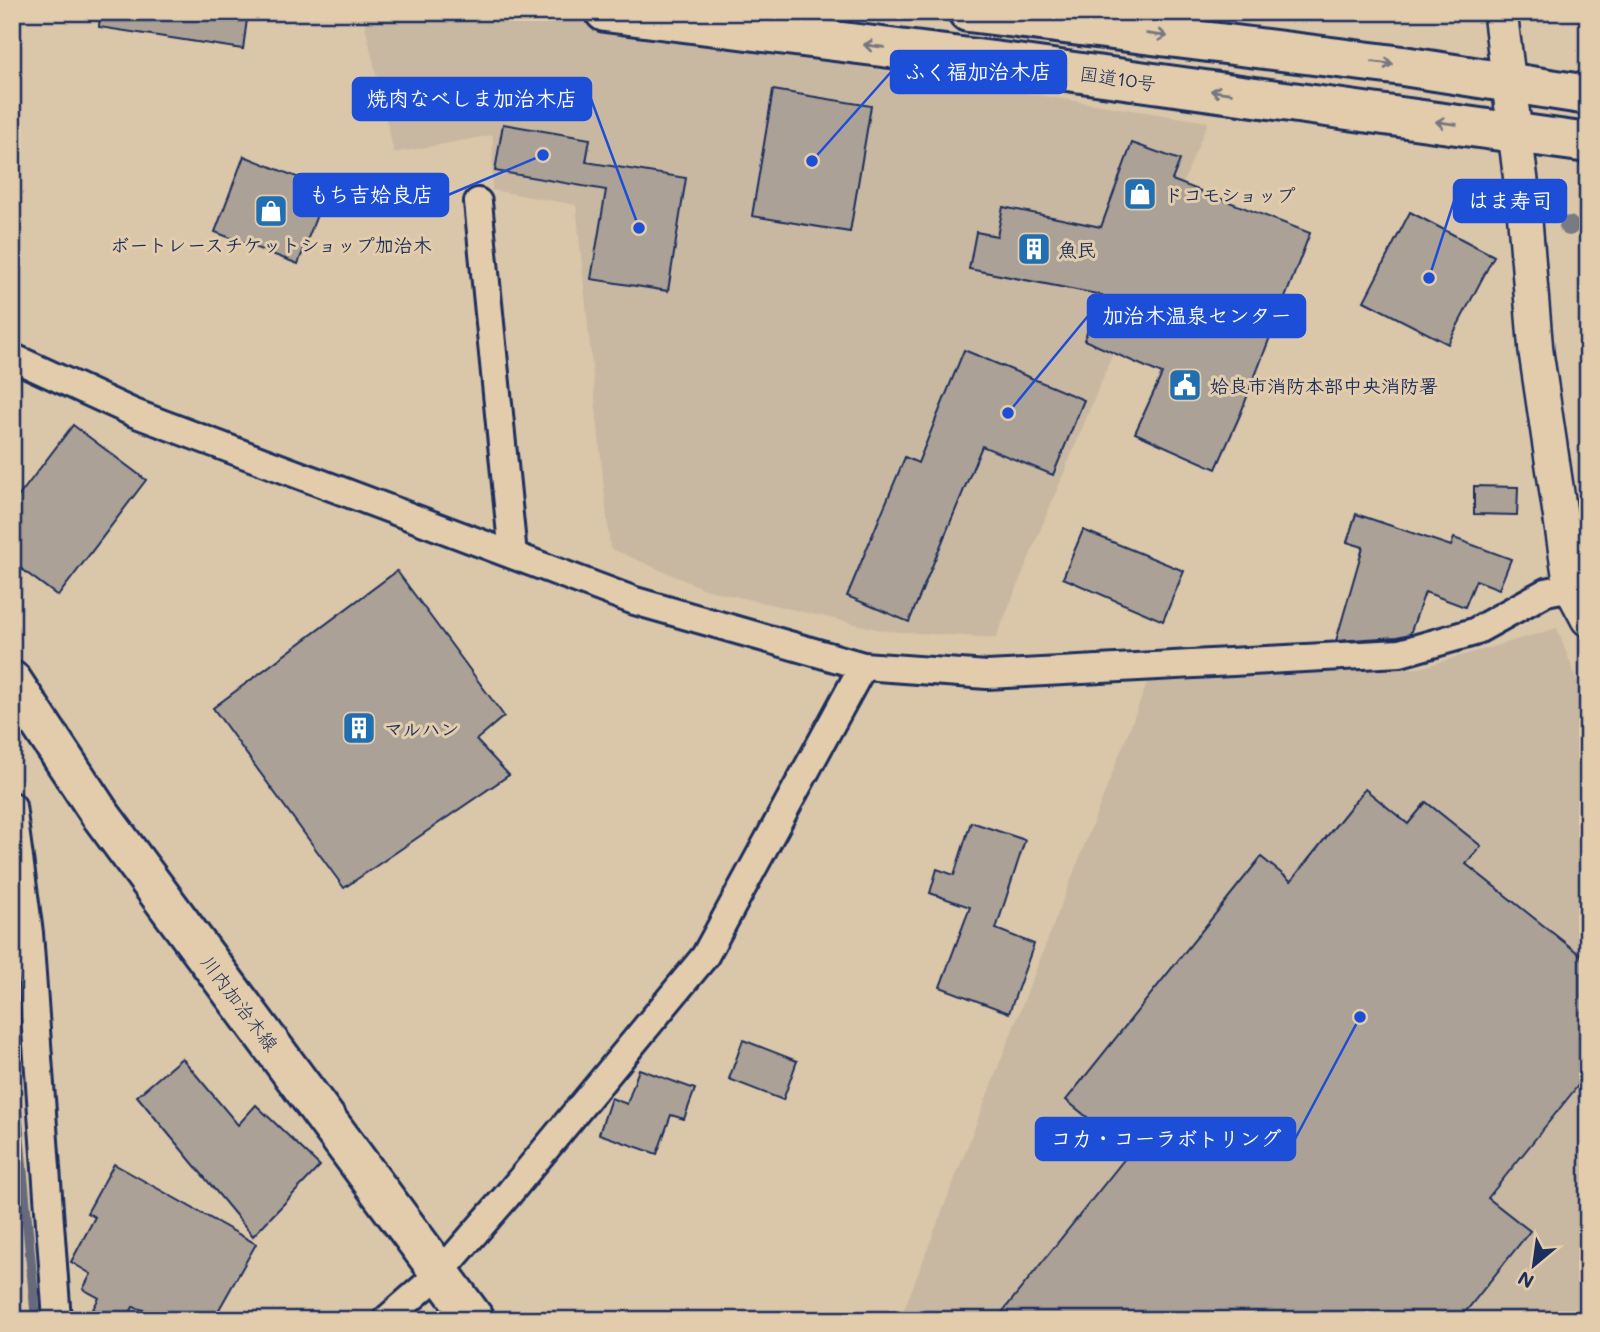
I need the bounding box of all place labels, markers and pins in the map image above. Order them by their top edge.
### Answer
callout: ふく福加治木店 [891,51,1066,93]
callout: 焼肉なべしま加治木店 [353,78,591,120]
callout: もち吉姶良店 [294,174,448,216]
shop icon: ドコモショップ [1121,175,1159,213]
callout: はま寿司 [1454,180,1566,222]
place label: ドコモショップ [1164,182,1295,207]
shop icon: ボートレースチケットショップ加治木 [252,192,290,230]
building icon: 魚民 [1015,230,1053,268]
place label: ボートレースチケットショップ加治木 [110,232,432,257]
place label: 魚民 [1058,237,1096,262]
callout: 加治木温泉センター [1088,295,1305,337]
public building icon: 姶良市消防本部中央消防署 [1166,366,1204,404]
place label: 姶良市消防本部中央消防署 [1210,373,1438,398]
building icon: マルハン [340,709,378,747]
place label: マルハン [384,716,459,741]
callout: コカ・コーラボトリング [1036,1118,1295,1160]

